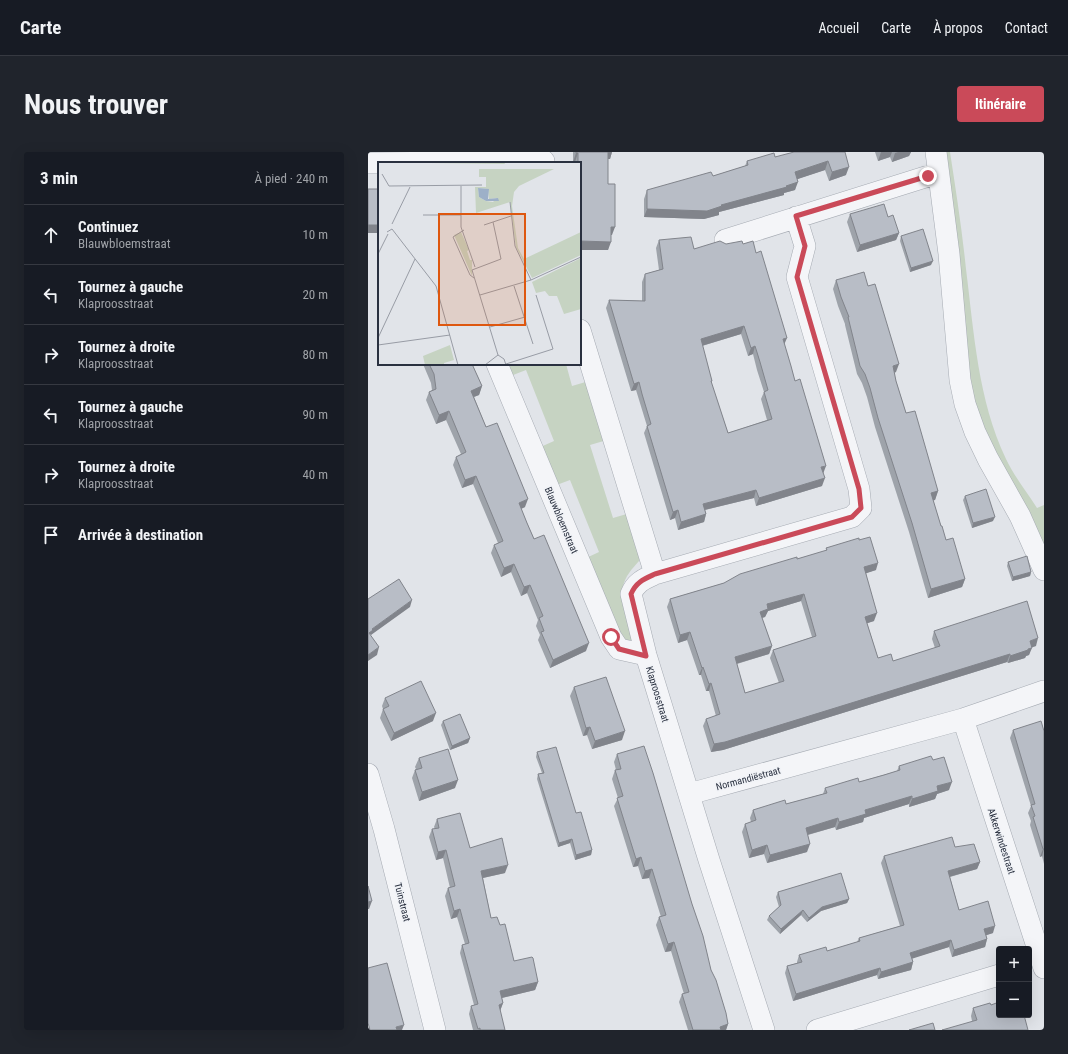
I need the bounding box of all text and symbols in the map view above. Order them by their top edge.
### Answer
text: Carte [20,16,61,39]
text: Accueil [818,20,859,36]
text: Carte [881,20,911,36]
text: À propos [933,20,983,36]
text: Contact [1005,20,1048,36]
button: Itinéraire [957,86,1044,122]
text: Nous trouver [24,88,168,121]
inset map [378,162,581,365]
route end [919,167,937,185]
text: 3 min [40,168,78,188]
text: À pied · 240 m [254,171,328,186]
text: Continuez [78,218,139,236]
icon: ahead [40,224,62,246]
text: 10 m [302,227,328,242]
text: Blauwbloemstraat [78,236,171,251]
text: Tournez à gauche [78,278,183,296]
icon: left [40,284,62,306]
text: 20 m [302,287,328,302]
text: Klaproosstraat [78,296,153,311]
text: Tournez à droite [78,338,175,356]
icon: right [40,344,62,366]
text: 80 m [302,347,328,362]
text: Klaproosstraat [78,356,153,371]
text: Tournez à gauche [78,398,183,416]
icon: left [40,404,62,426]
text: 90 m [302,407,328,422]
text: Klaproosstraat [78,416,153,431]
text: Tournez à droite [78,458,175,476]
icon: right [40,464,62,486]
text: 40 m [302,467,328,482]
text: Klaproosstraat [78,476,153,491]
street label: Blauwbloemstraat [543,485,581,555]
icon: arrive [40,524,62,546]
text: Arrivée à destination [78,526,203,544]
route start [602,628,620,646]
street label: Klaproosstraat [644,665,671,723]
street label: Normandiëstraat [715,765,782,792]
street label: Akkerwindestraat [986,807,1017,876]
street label: Tuinstraat [392,882,413,923]
map controls [996,946,1032,1018]
button: + [996,946,1032,982]
button: − [996,982,1032,1018]

